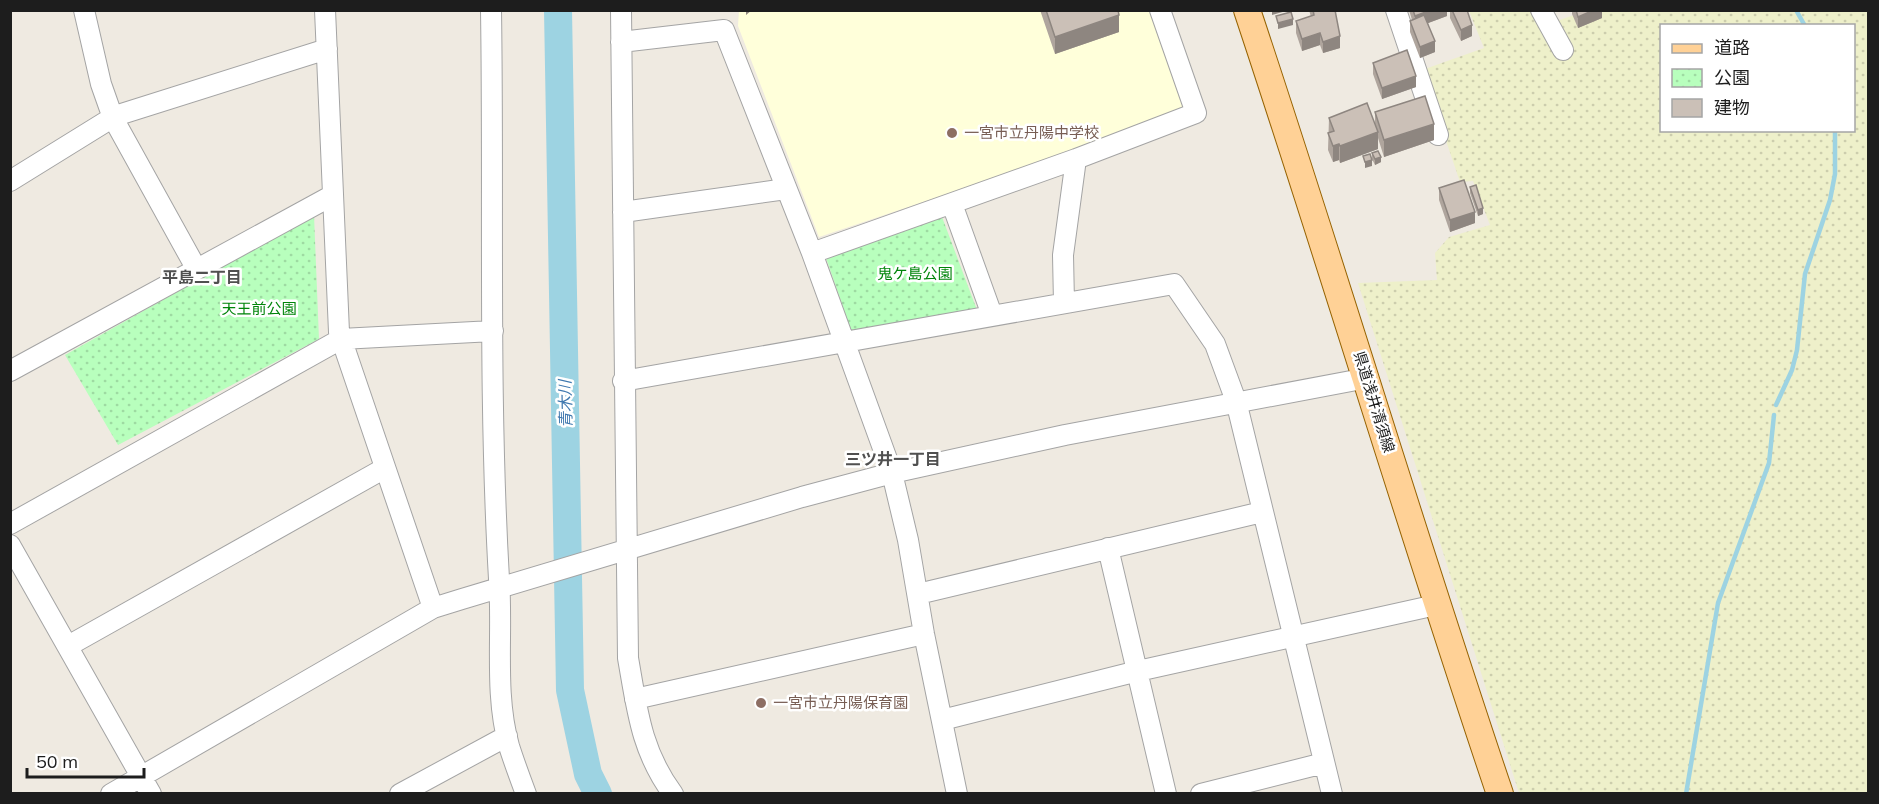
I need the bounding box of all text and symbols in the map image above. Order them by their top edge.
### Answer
legend [1660,24,1855,132]
text: 道路 [1714,36,1750,59]
text: 公園 [1714,66,1750,89]
text: 建物 [1714,96,1750,119]
place label: 一宮市立丹陽中学校 [964,123,1099,142]
marker: 一宮市立丹陽中学校 [945,126,959,140]
park label: 鬼ケ島公園 [877,264,953,283]
district label: 平島二丁目 [162,267,242,287]
park label: 天王前公園 [221,299,297,318]
street label: 県道浅井清須線 [1350,349,1399,455]
water label: 青木川 [555,378,575,428]
district label: 三ツ井一丁目 [845,449,941,469]
place label: 一宮市立丹陽保育園 [773,693,908,712]
marker: 一宮市立丹陽保育園 [754,696,768,710]
scale bar [27,741,144,779]
text: 50 m [36,750,78,773]

